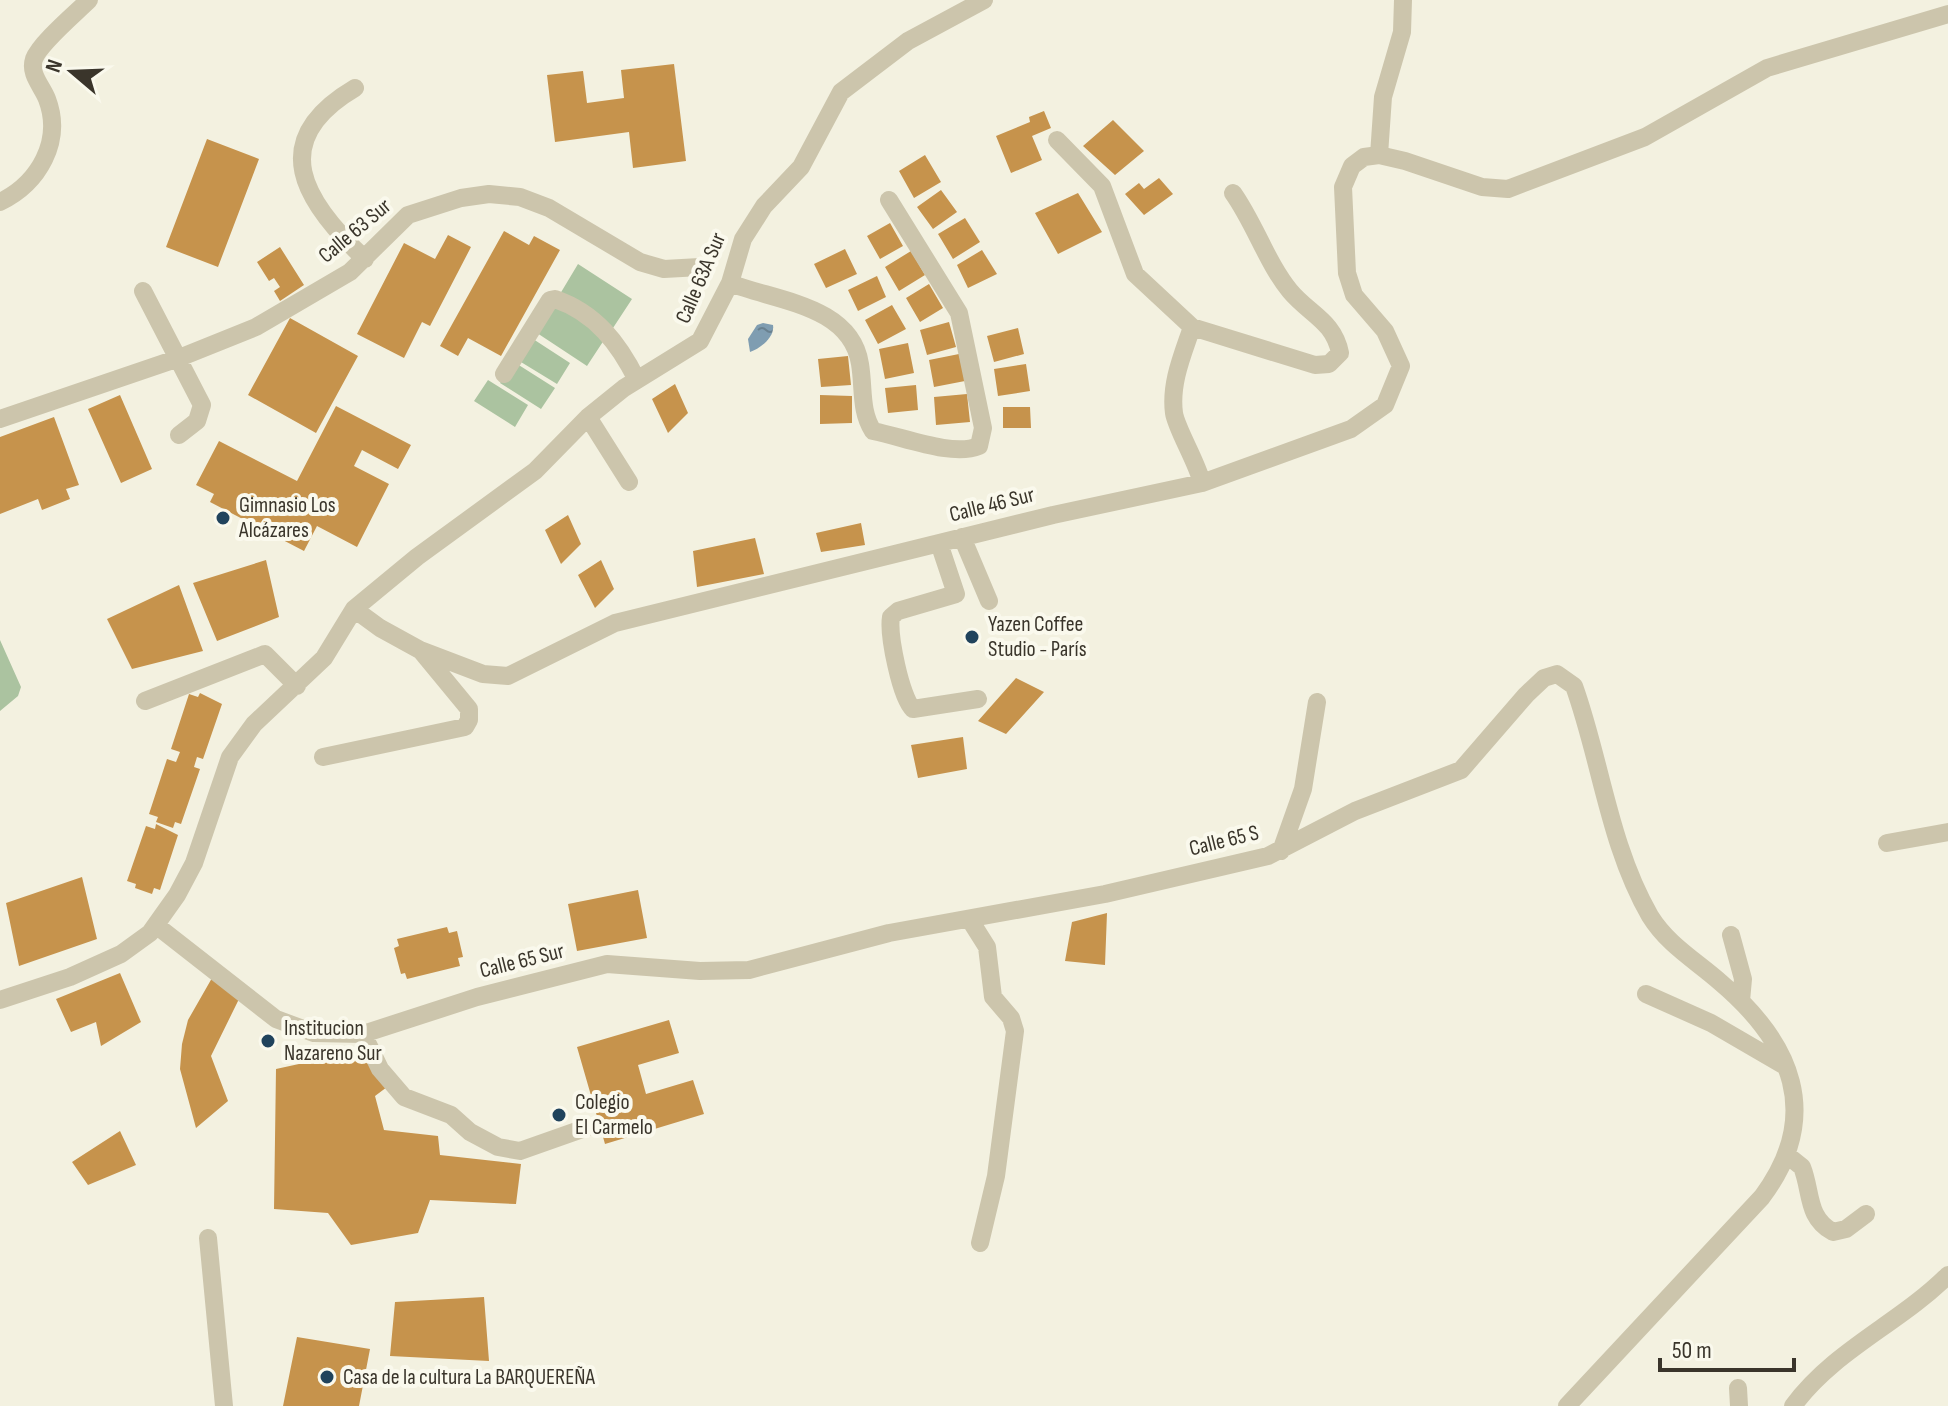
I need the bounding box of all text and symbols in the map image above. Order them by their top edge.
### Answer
north arrow [32,32,112,112]
text: N [40,56,69,76]
street label: Calle 63 Sur [313,193,397,269]
street label: Calle 63A Sur [670,229,732,327]
street label: Calle 46 Sur [947,481,1037,529]
place label: Gimnasio Los Alcázares [238,492,336,544]
marker: Gimnasio Los Alcázares [214,509,232,527]
place label: Yazen Coffee Studio - París [988,611,1087,663]
marker: Yazen Coffee Studio - París [963,628,981,646]
street label: Calle 65 S [1186,819,1262,863]
street label: Calle 65 Sur [477,937,567,985]
place label: Institucion Nazareno Sur [284,1015,382,1067]
marker: Institucion Nazareno Sur [259,1032,277,1050]
place label: Colegio El Carmelo [575,1089,653,1141]
marker: Colegio El Carmelo [550,1106,568,1124]
scale bar [1660,1322,1794,1372]
text: 50 m [1672,1336,1712,1365]
place label: Casa de la cultura La BARQUEREÑA [343,1364,596,1391]
marker: Casa de la cultura La BARQUEREÑA [318,1368,336,1386]

